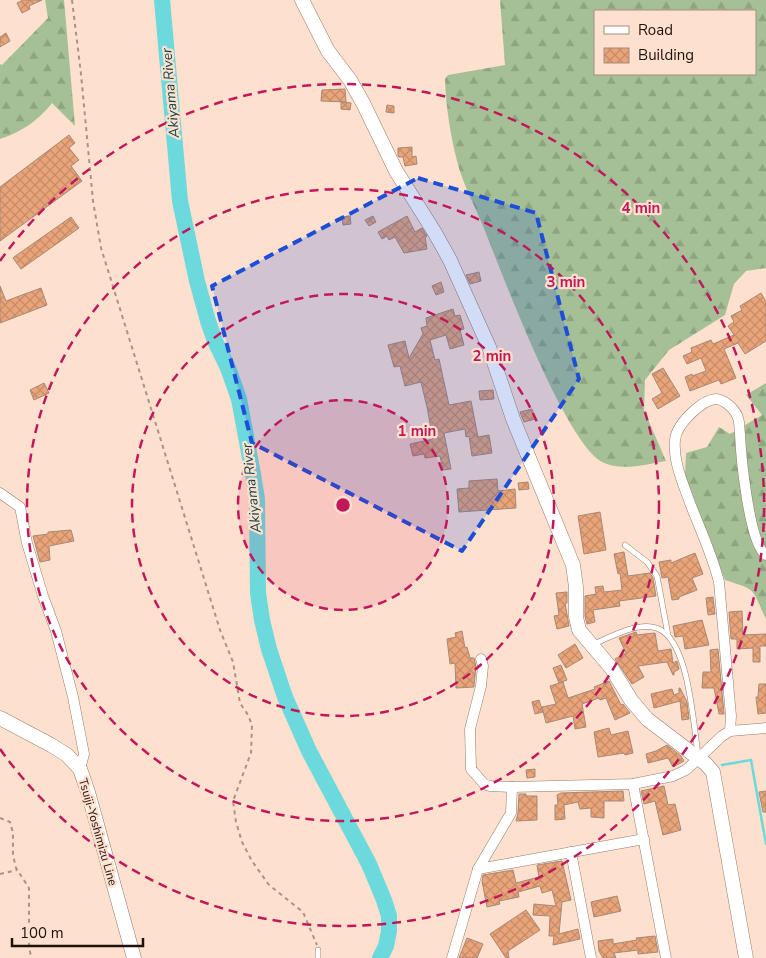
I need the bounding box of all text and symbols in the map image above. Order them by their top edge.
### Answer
legend [594,10,756,75]
text: Road [638,20,673,40]
text: Building [638,45,694,65]
water label: Akiyama River [157,46,184,140]
text: 4 min [622,198,660,218]
text: 3 min [547,272,585,292]
text: 2 min [473,346,511,366]
text: 1 min [398,421,436,441]
water label: Akiyama River [237,441,266,535]
centre of rings [334,496,352,514]
street label: Tsuiji-Yoshimizu Line [75,776,121,888]
scale bar [12,916,144,948]
text: 100 m [20,923,64,943]

